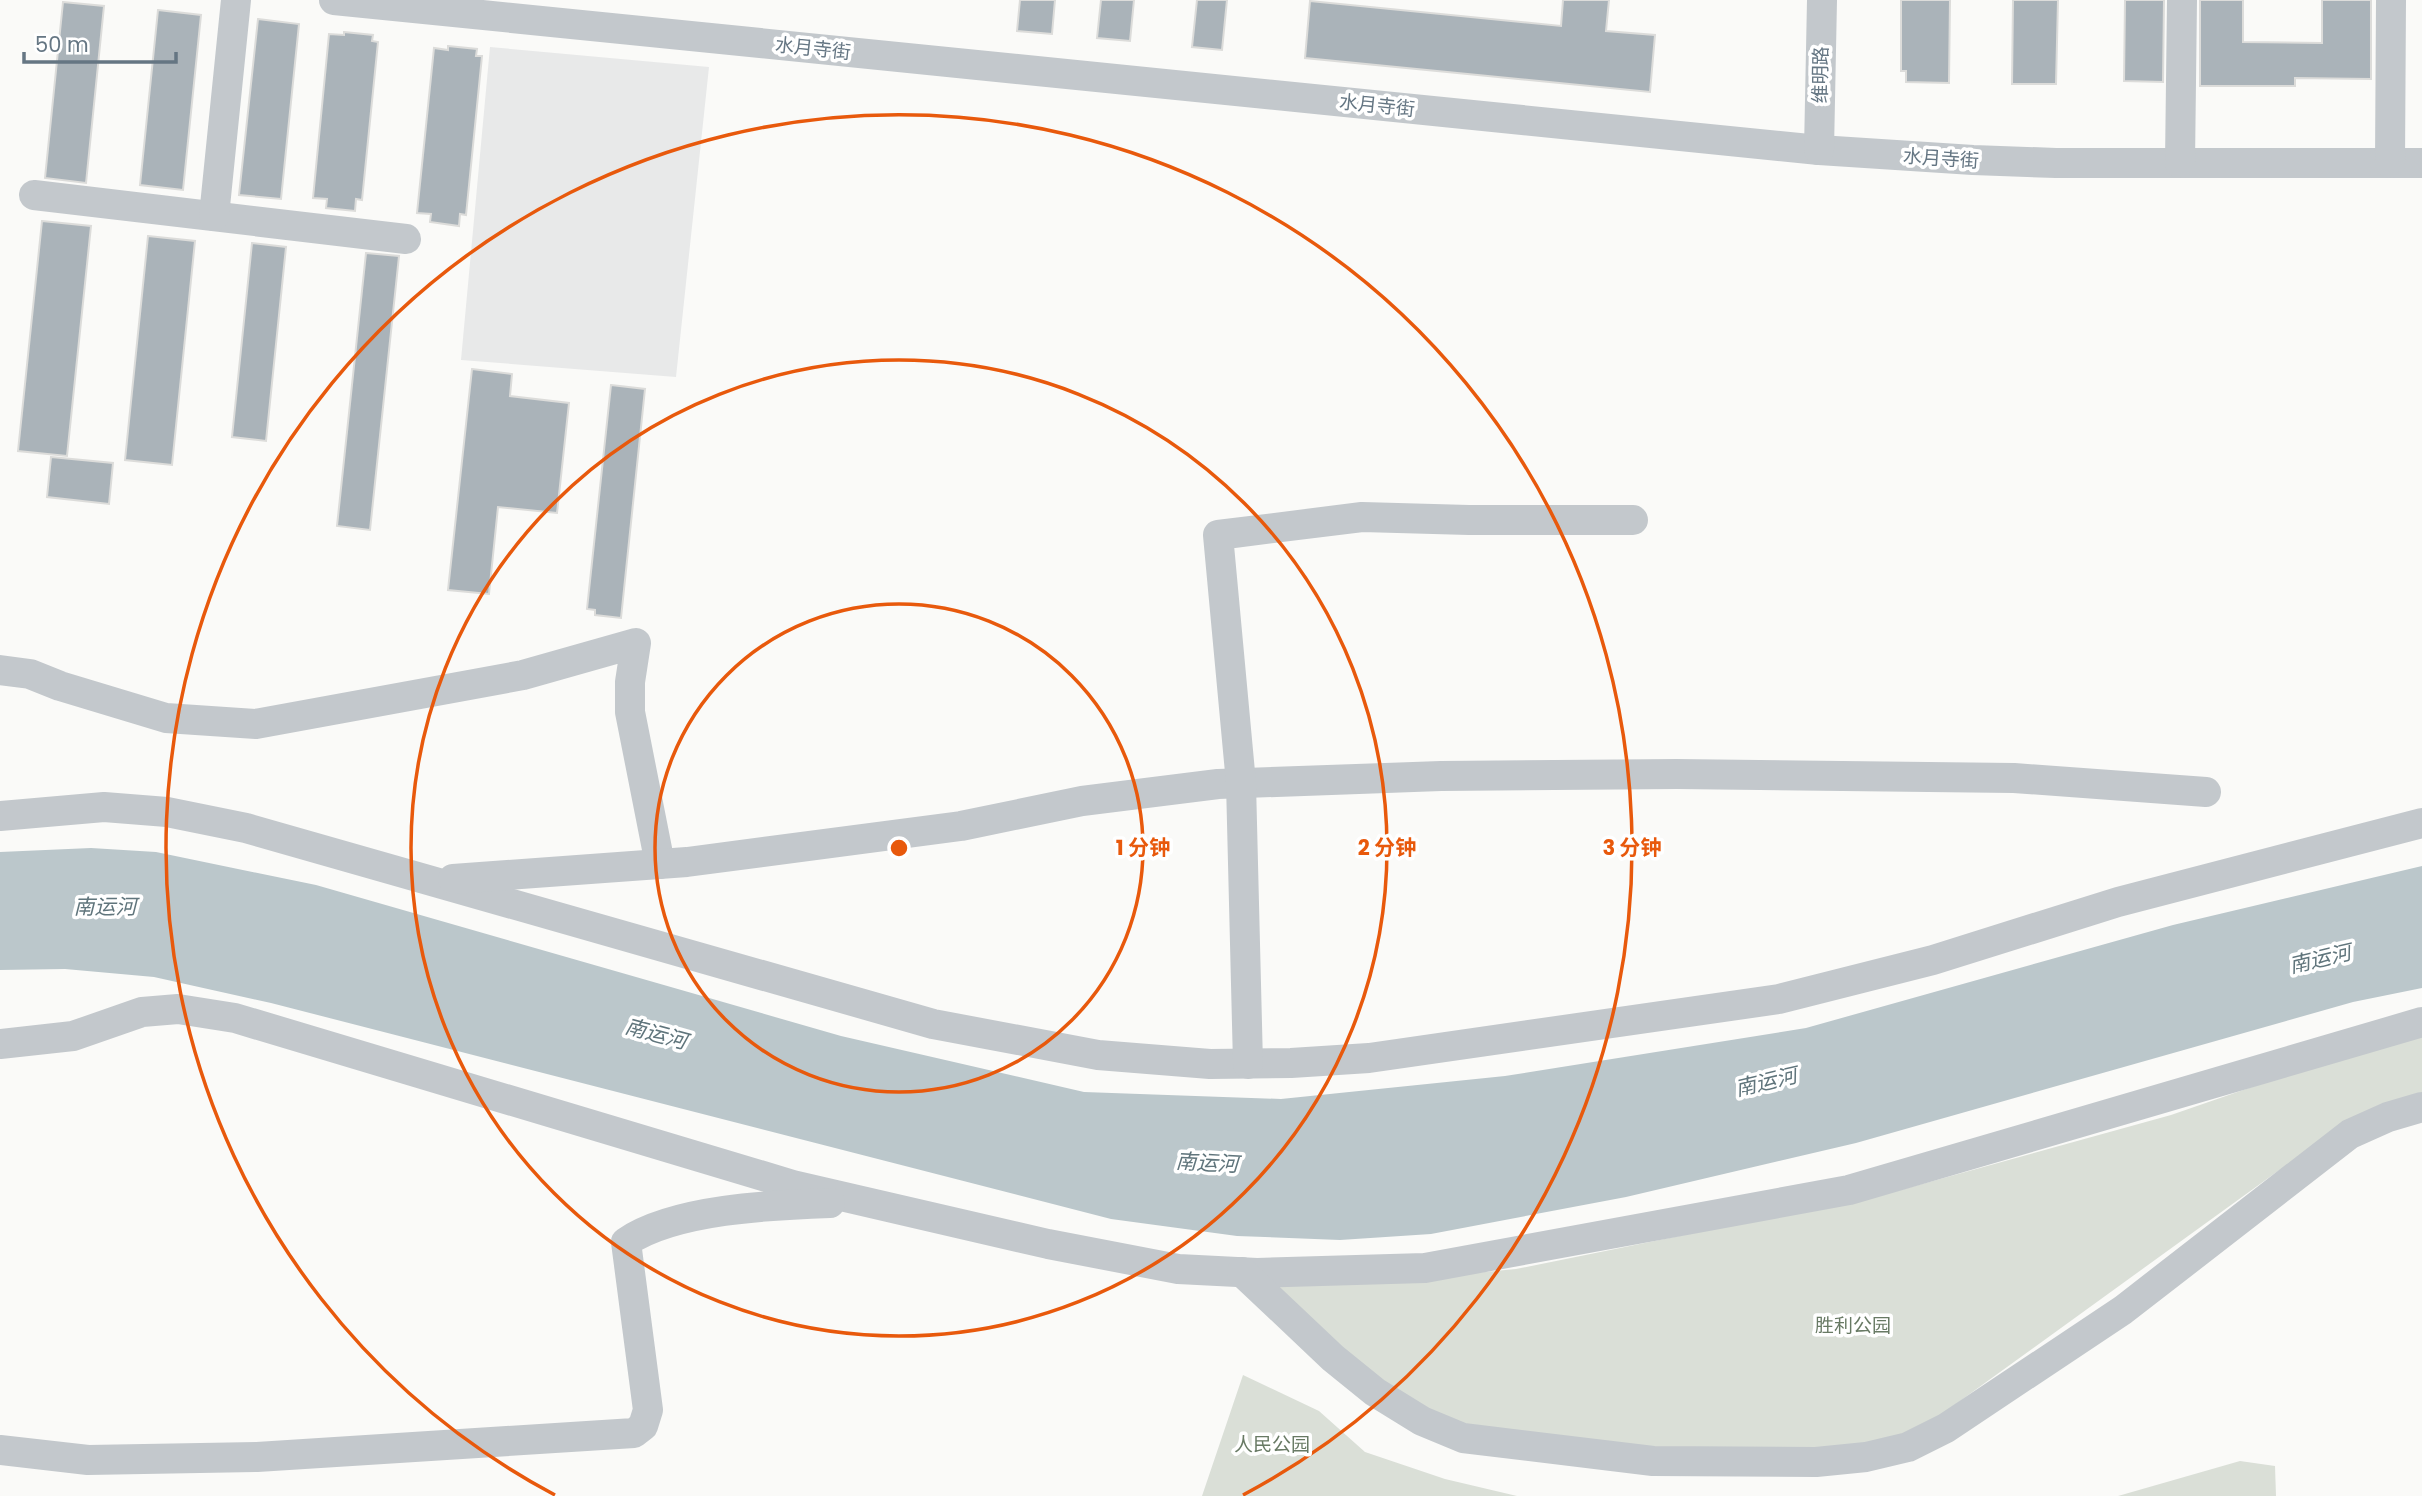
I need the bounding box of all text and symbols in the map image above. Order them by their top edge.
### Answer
scale bar [24,21,177,65]
text: 50 m [35,30,89,59]
street label: 水月寺街 [774,31,852,66]
street label: 维明路 [1807,46,1834,104]
street label: 水月寺街 [1338,88,1416,123]
street label: 水月寺街 [1902,142,1980,175]
text: 1 分钟 [1116,833,1170,862]
text: 2 分钟 [1358,833,1416,862]
text: 3 分钟 [1602,833,1662,862]
centre of rings [887,836,911,860]
water label: 南运河 [74,892,140,921]
water label: 南运河 [2286,936,2358,980]
water label: 南运河 [622,1011,694,1057]
water label: 南运河 [1732,1059,1804,1103]
water label: 南运河 [1175,1146,1243,1179]
park label: 胜利公园 [1815,1312,1891,1339]
park label: 人民公园 [1234,1431,1310,1458]

